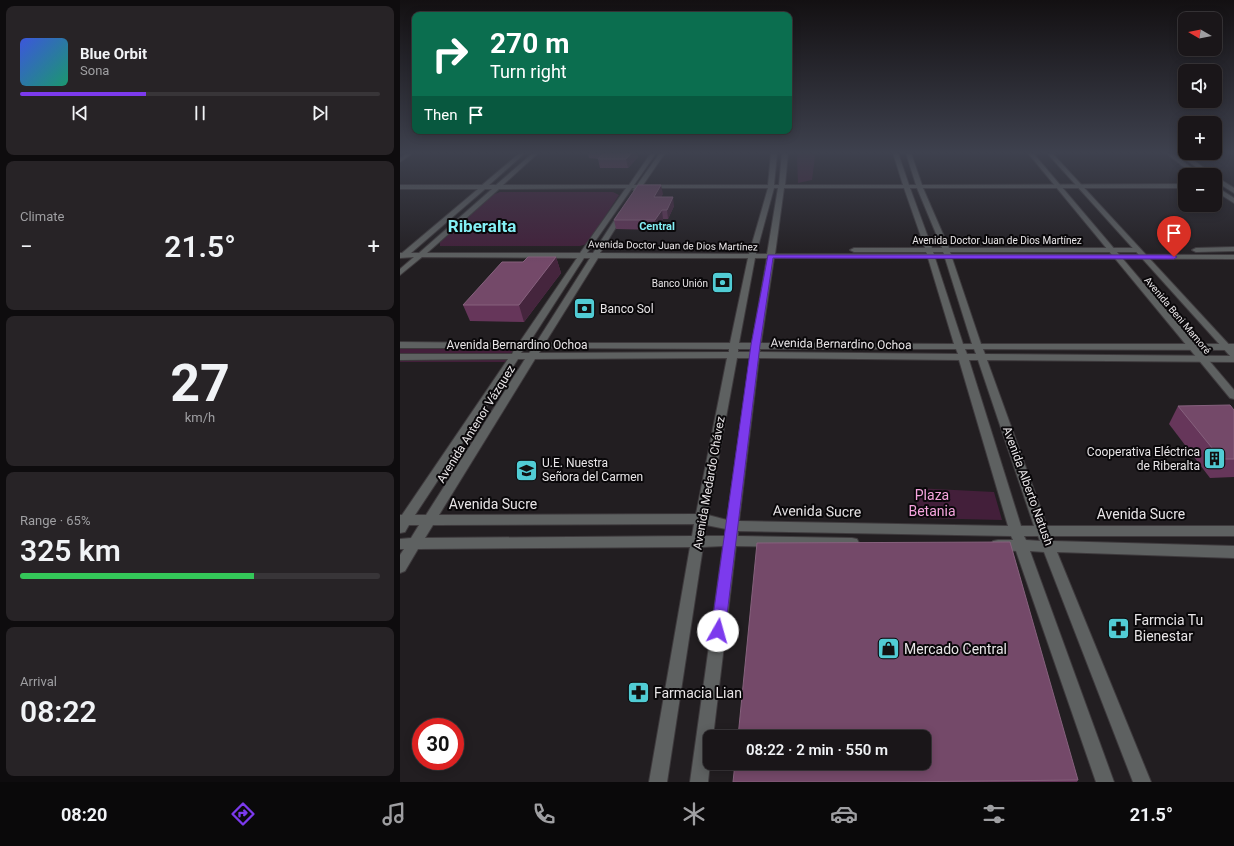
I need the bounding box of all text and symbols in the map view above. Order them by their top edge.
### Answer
north arrow [1178,12,1222,56]
map controls [1178,12,1222,212]
text: 270 m [490,27,569,60]
icon: right [424,28,476,80]
text: Blue Orbit [80,45,147,63]
text: Turn right [490,61,567,82]
text: Sona [80,63,109,78]
button: sound [1178,64,1222,108]
icon: previous [69,102,91,124]
icon: pause [189,102,211,124]
icon: next [309,102,331,124]
icon: arrive [465,104,487,126]
text: Then [424,106,457,124]
button: + [1178,116,1222,160]
button: − [1178,168,1222,212]
text: Climate [20,209,64,224]
district label: Riberalta [448,216,516,236]
pin [1157,216,1191,257]
district label: Central [639,220,675,233]
icon: arrive [1163,222,1185,244]
text: 21.5° [164,229,236,264]
text: − [20,234,33,259]
text: + [368,234,380,259]
street label: Avenida Doctor Juan de Dios Martínez [912,235,1082,246]
street label: Avenida Doctor Juan de Dios Martínez [588,239,758,252]
bank icon: Banco Unión [710,270,736,296]
street label: Avenida Beni Mamoré [1142,275,1213,356]
place label: Banco Unión [652,278,708,289]
bank icon: Banco Sol [571,296,597,322]
place label: Banco Sol [600,302,654,316]
street label: Avenida Bernardino Ochoa [770,336,912,352]
street label: Avenida Bernardino Ochoa [446,338,588,352]
text: 27 [170,353,230,414]
street label: Avenida Antenor Vázquez [434,362,518,485]
text: km/h [185,410,215,425]
street label: Avenida Medardo Chávez [690,415,728,551]
street label: Avenida Alberto Natush [1000,425,1056,547]
place label: Cooperativa Eléctrica de Riberalta [1087,445,1200,473]
building icon: Cooperativa Eléctrica de Riberalta [1202,446,1228,472]
place label: U.E. Nuestra Señora del Carmen [542,456,643,484]
school or university icon: U.E. Nuestra Señora del Carmen [514,457,540,483]
park label: Plaza Betania [908,487,956,519]
street label: Avenida Sucre [449,496,537,512]
street label: Avenida Sucre [773,502,861,520]
street label: Avenida Sucre [1097,506,1185,522]
text: Range · 65% [20,513,90,528]
text: 325 km [20,533,121,568]
position arrow [697,610,739,652]
place label: Farmcia Tu Bienestar [1134,612,1203,644]
pharmacy icon: Farmcia Tu Bienestar [1105,615,1131,641]
shop icon: Mercado Central [876,636,902,662]
place label: Mercado Central [904,641,1007,657]
text: Arrival [20,674,57,689]
pharmacy icon: Farmacia Lian [626,680,652,706]
place label: Farmacia Lian [654,685,742,701]
text: 08:22 [20,694,97,729]
speed limit sign: 30 [412,718,464,770]
text: 08:22 · 2 min · 550 m [746,741,888,759]
icon: directions [229,800,257,828]
icon: music [380,800,408,828]
icon: phone [530,800,558,828]
icon: climate [680,800,708,828]
icon: car [830,800,858,828]
icon: filters [980,800,1008,828]
text: 08:20 [61,804,107,825]
text: 21.5° [1130,804,1173,825]

